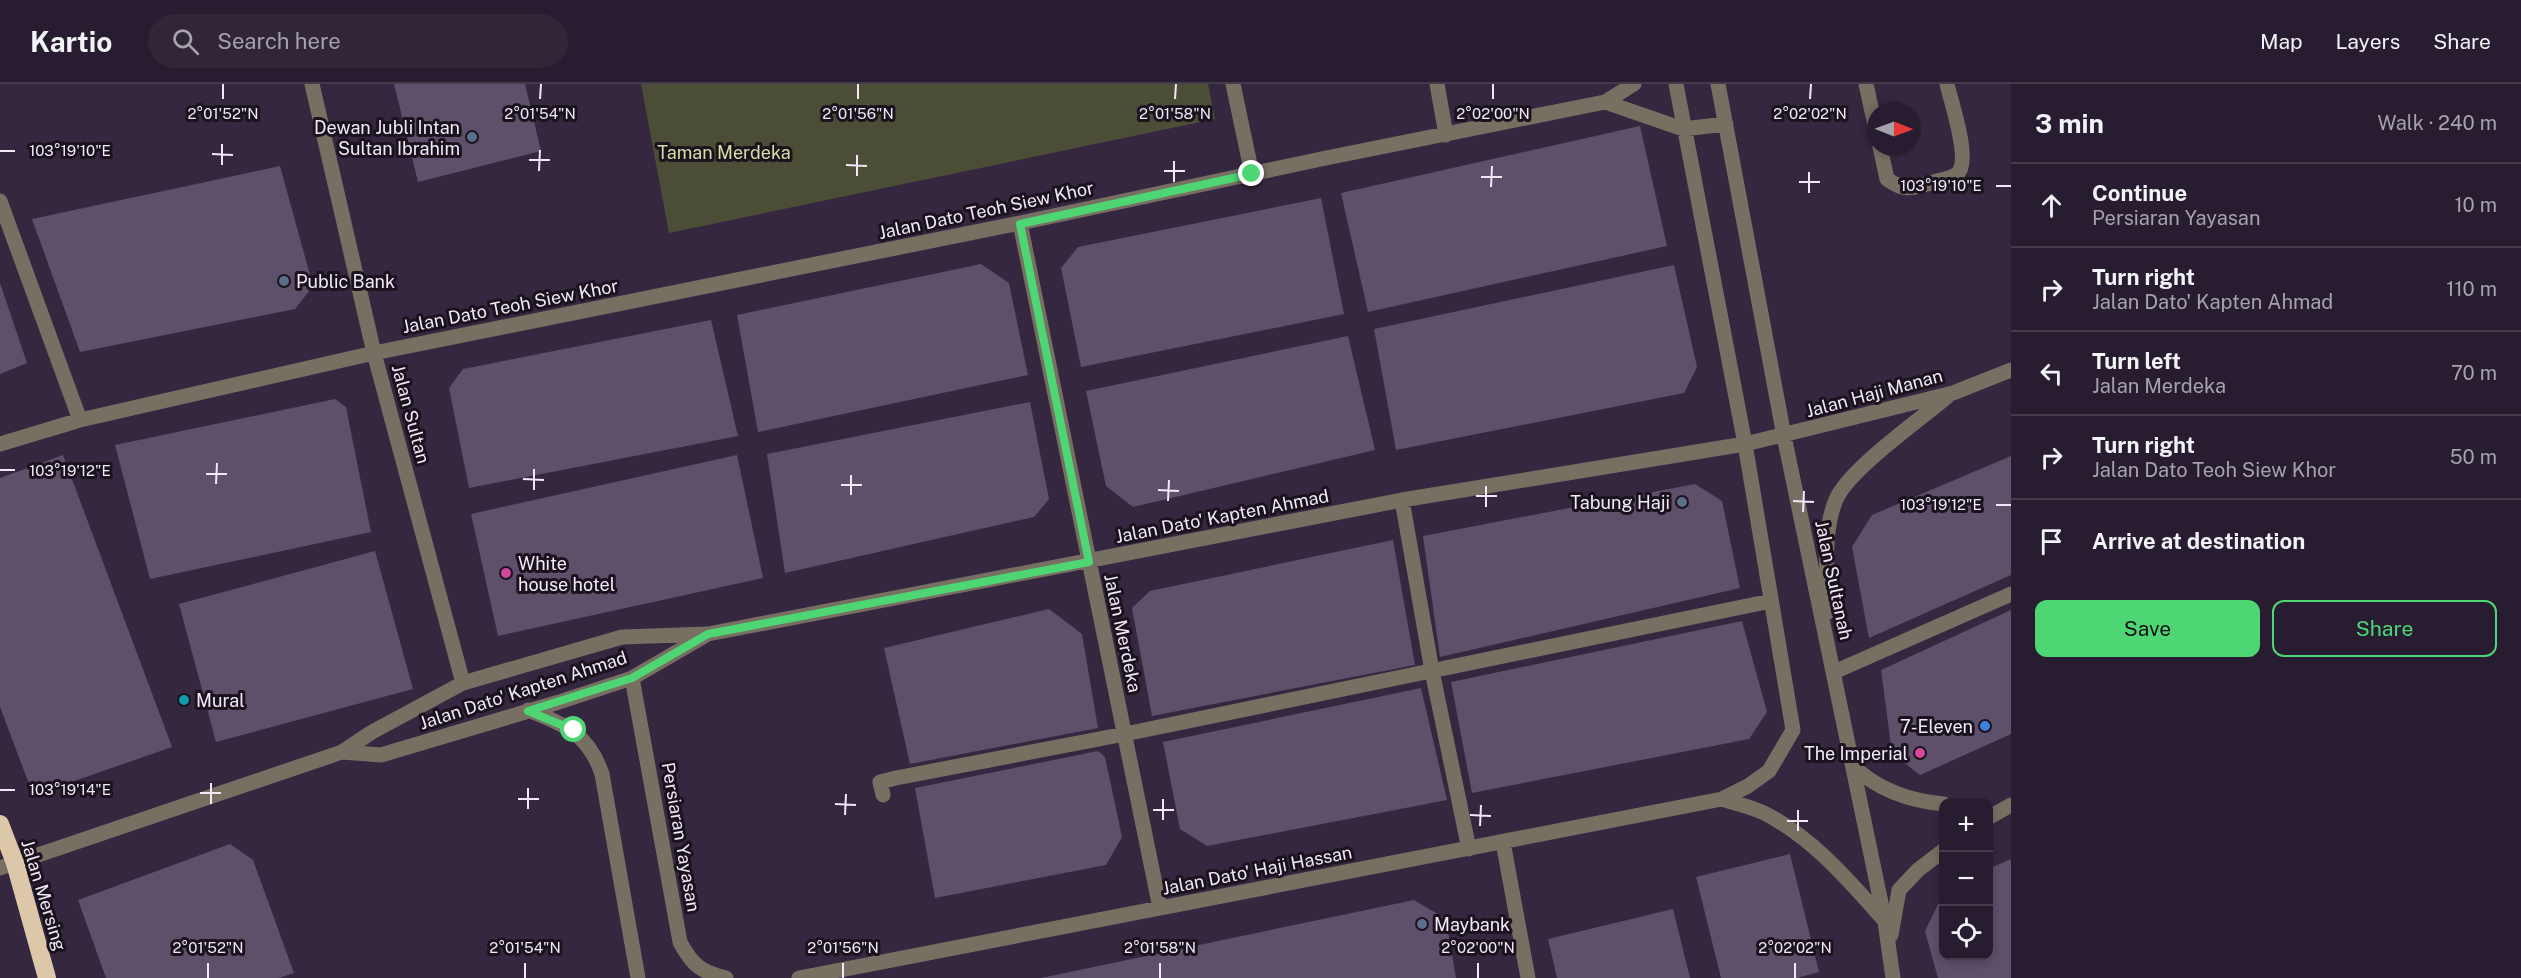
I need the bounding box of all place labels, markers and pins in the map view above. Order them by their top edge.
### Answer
place label: Dewan Jubli Intan Sultan Ibrahim [314,117,460,159]
marker: Dewan Jubli Intan Sultan Ibrahim [465,130,479,144]
place label: Public Bank [296,271,395,292]
marker: Public Bank [277,274,291,288]
place label: Tabung Haji [1570,492,1670,513]
marker: Tabung Haji [1675,495,1689,509]
place label: White house hotel [518,553,615,595]
marker: White house hotel [499,566,513,580]
place label: Mural [196,690,245,711]
marker: Mural [177,693,191,707]
place label: 7-Eleven [1900,716,1973,737]
marker: 7-Eleven [1978,719,1992,733]
place label: The Imperial [1804,743,1908,764]
marker: The Imperial [1913,746,1927,760]
place label: Maybank [1434,914,1510,935]
marker: Maybank [1415,917,1429,931]

